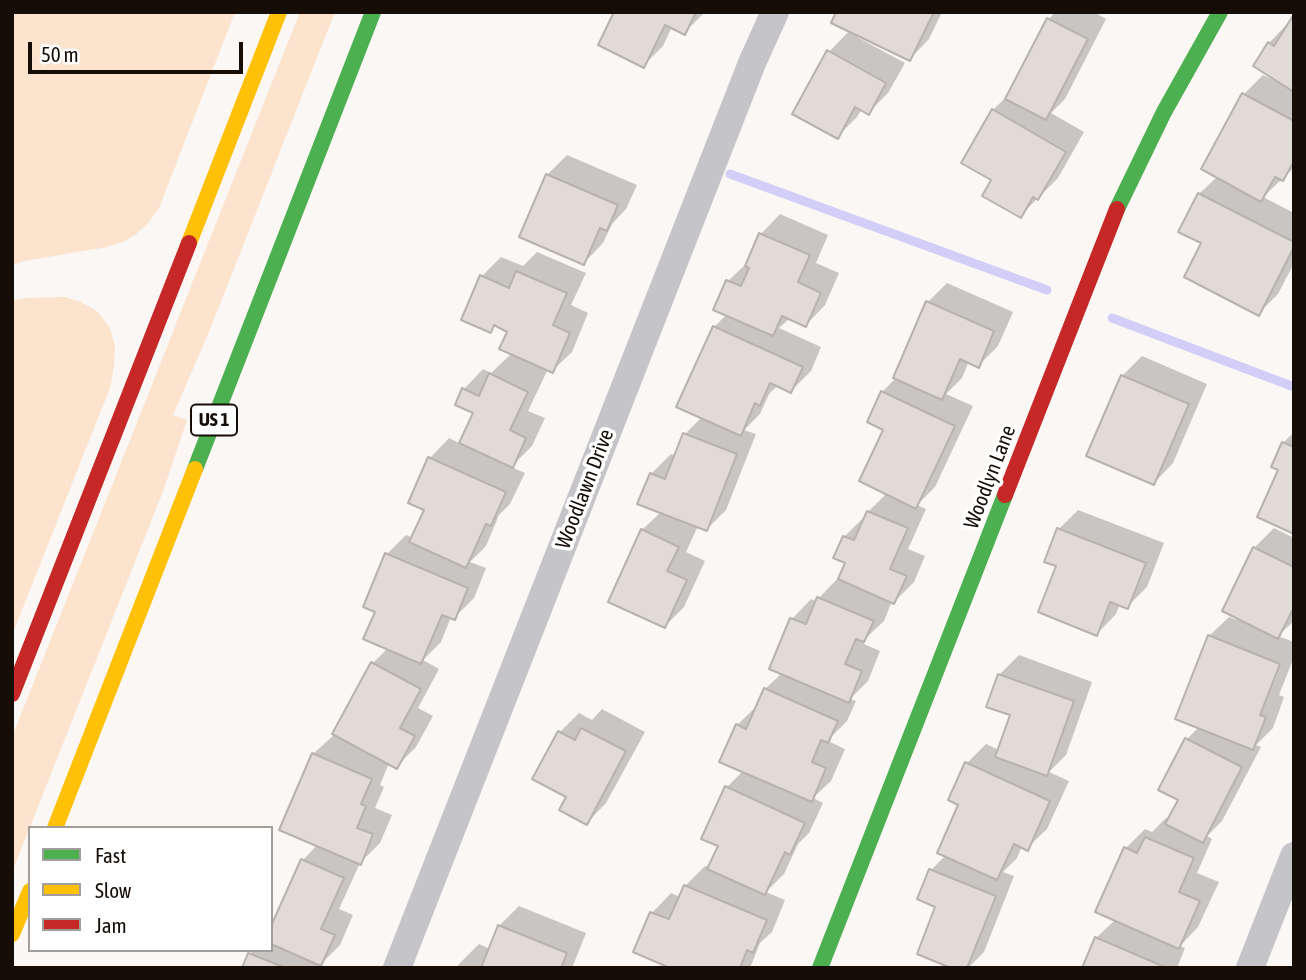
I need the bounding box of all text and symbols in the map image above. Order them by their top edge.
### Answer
scale bar [32,28,247,72]
text: 50 m [41,42,79,66]
road number: US 1 [191,404,237,436]
street label: Woodlyn Lane [959,422,1021,532]
street label: Woodlawn Drive [551,426,619,552]
legend [28,826,273,952]
text: Fast [95,843,126,867]
text: Slow [95,878,131,902]
text: Jam [95,913,127,937]

